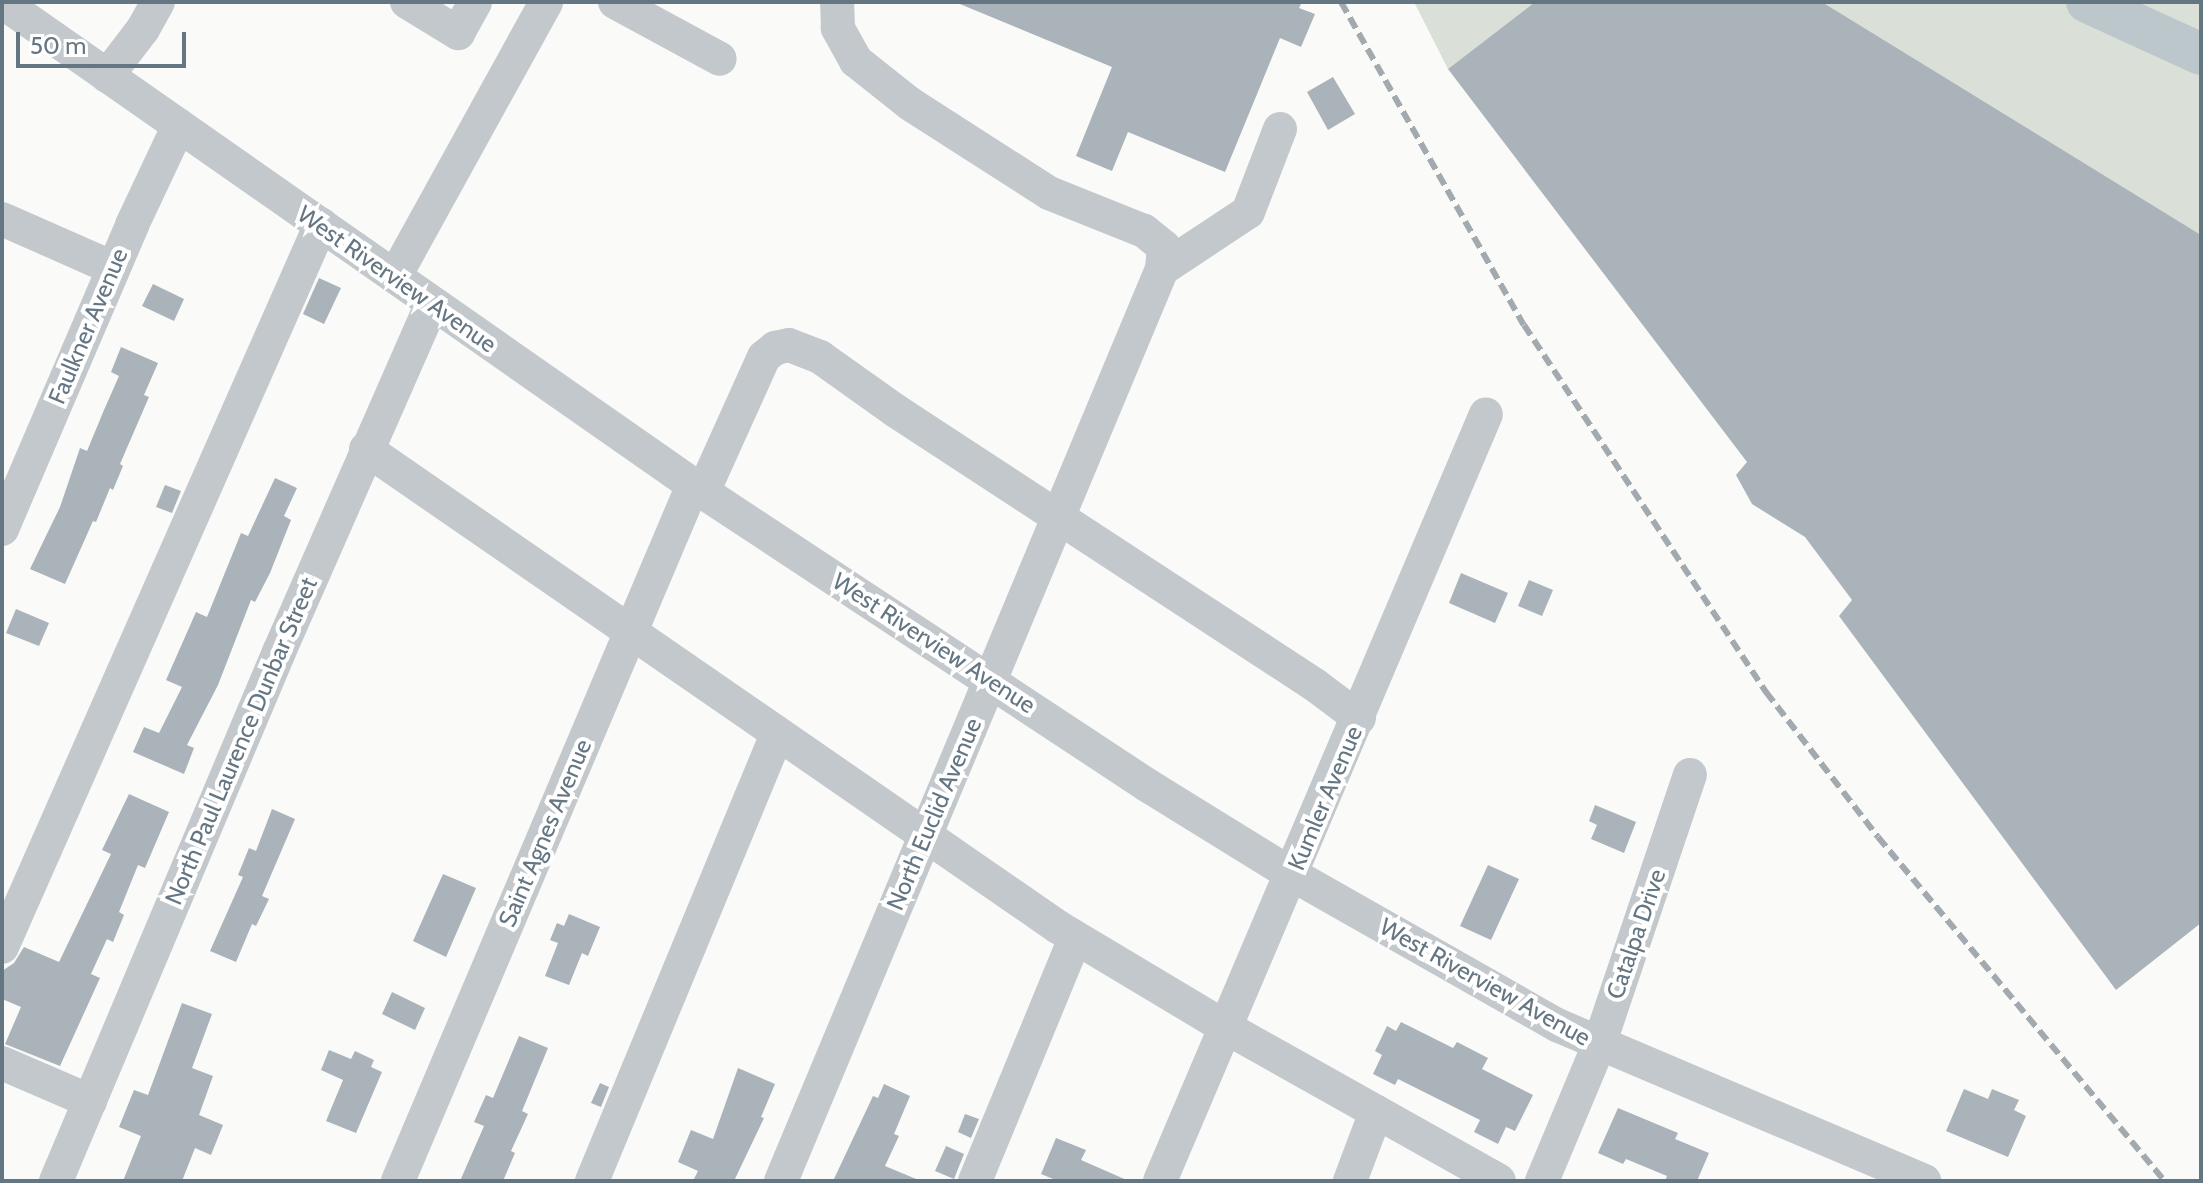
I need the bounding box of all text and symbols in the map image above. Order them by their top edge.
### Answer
scale bar [20,16,190,66]
text: 50 m [30,31,86,60]
street label: West Riverview Avenue [292,199,502,359]
street label: Faulkner Avenue [42,244,134,408]
street label: West Riverview Avenue [827,567,1041,719]
street label: North Paul Laurence Dunbar Street [159,573,323,909]
street label: North Euclid Avenue [881,714,987,914]
street label: Kumler Avenue [1282,722,1368,874]
street label: Saint Agnes Avenue [492,735,598,931]
street label: Catalpa Drive [1600,865,1672,1003]
street label: West Riverview Avenue [1375,912,1595,1052]

